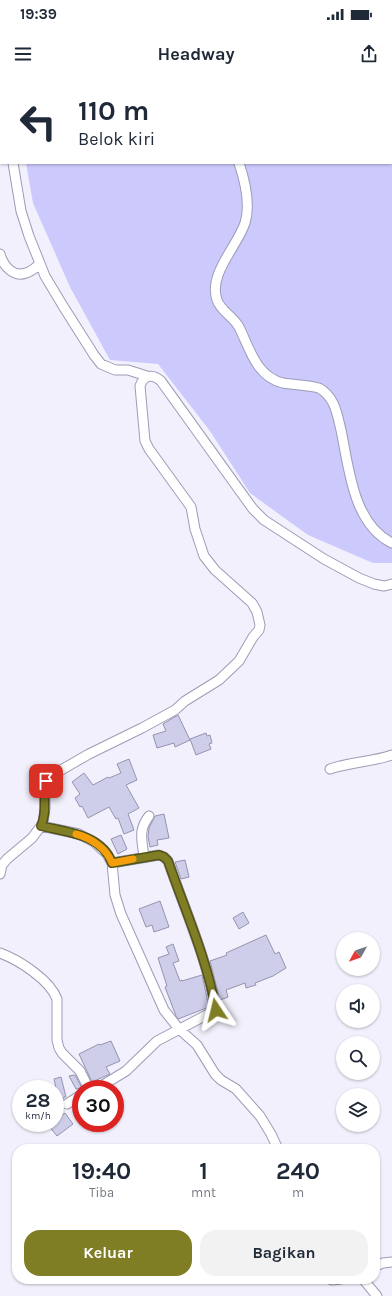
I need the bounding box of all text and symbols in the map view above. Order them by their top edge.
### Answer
text: 19:39 [20,5,57,23]
icon: menu [12,43,34,65]
text: Headway [157,43,235,65]
icon: share [358,43,380,65]
text: 110 m [78,94,149,127]
icon: left [12,96,64,148]
text: Belok kiri [78,128,155,150]
pin [29,764,63,798]
icon: arrive [35,770,57,792]
north arrow [336,932,380,976]
map controls [336,932,380,1132]
button: sound [336,984,380,1028]
position arrow [195,989,237,1031]
button: search [336,1036,380,1080]
speed limit sign: 30 [72,1080,124,1132]
button: layers [336,1088,380,1132]
text: 28 [25,1089,51,1112]
text: km/h [25,1110,51,1122]
text: 19:40 [72,1157,131,1185]
text: 1 [199,1157,208,1185]
text: 240 [276,1157,320,1185]
text: Tiba [89,1185,114,1200]
text: mnt [191,1185,216,1200]
text: m [292,1185,304,1200]
button: Keluar [24,1230,192,1276]
button: Bagikan [200,1230,368,1276]

